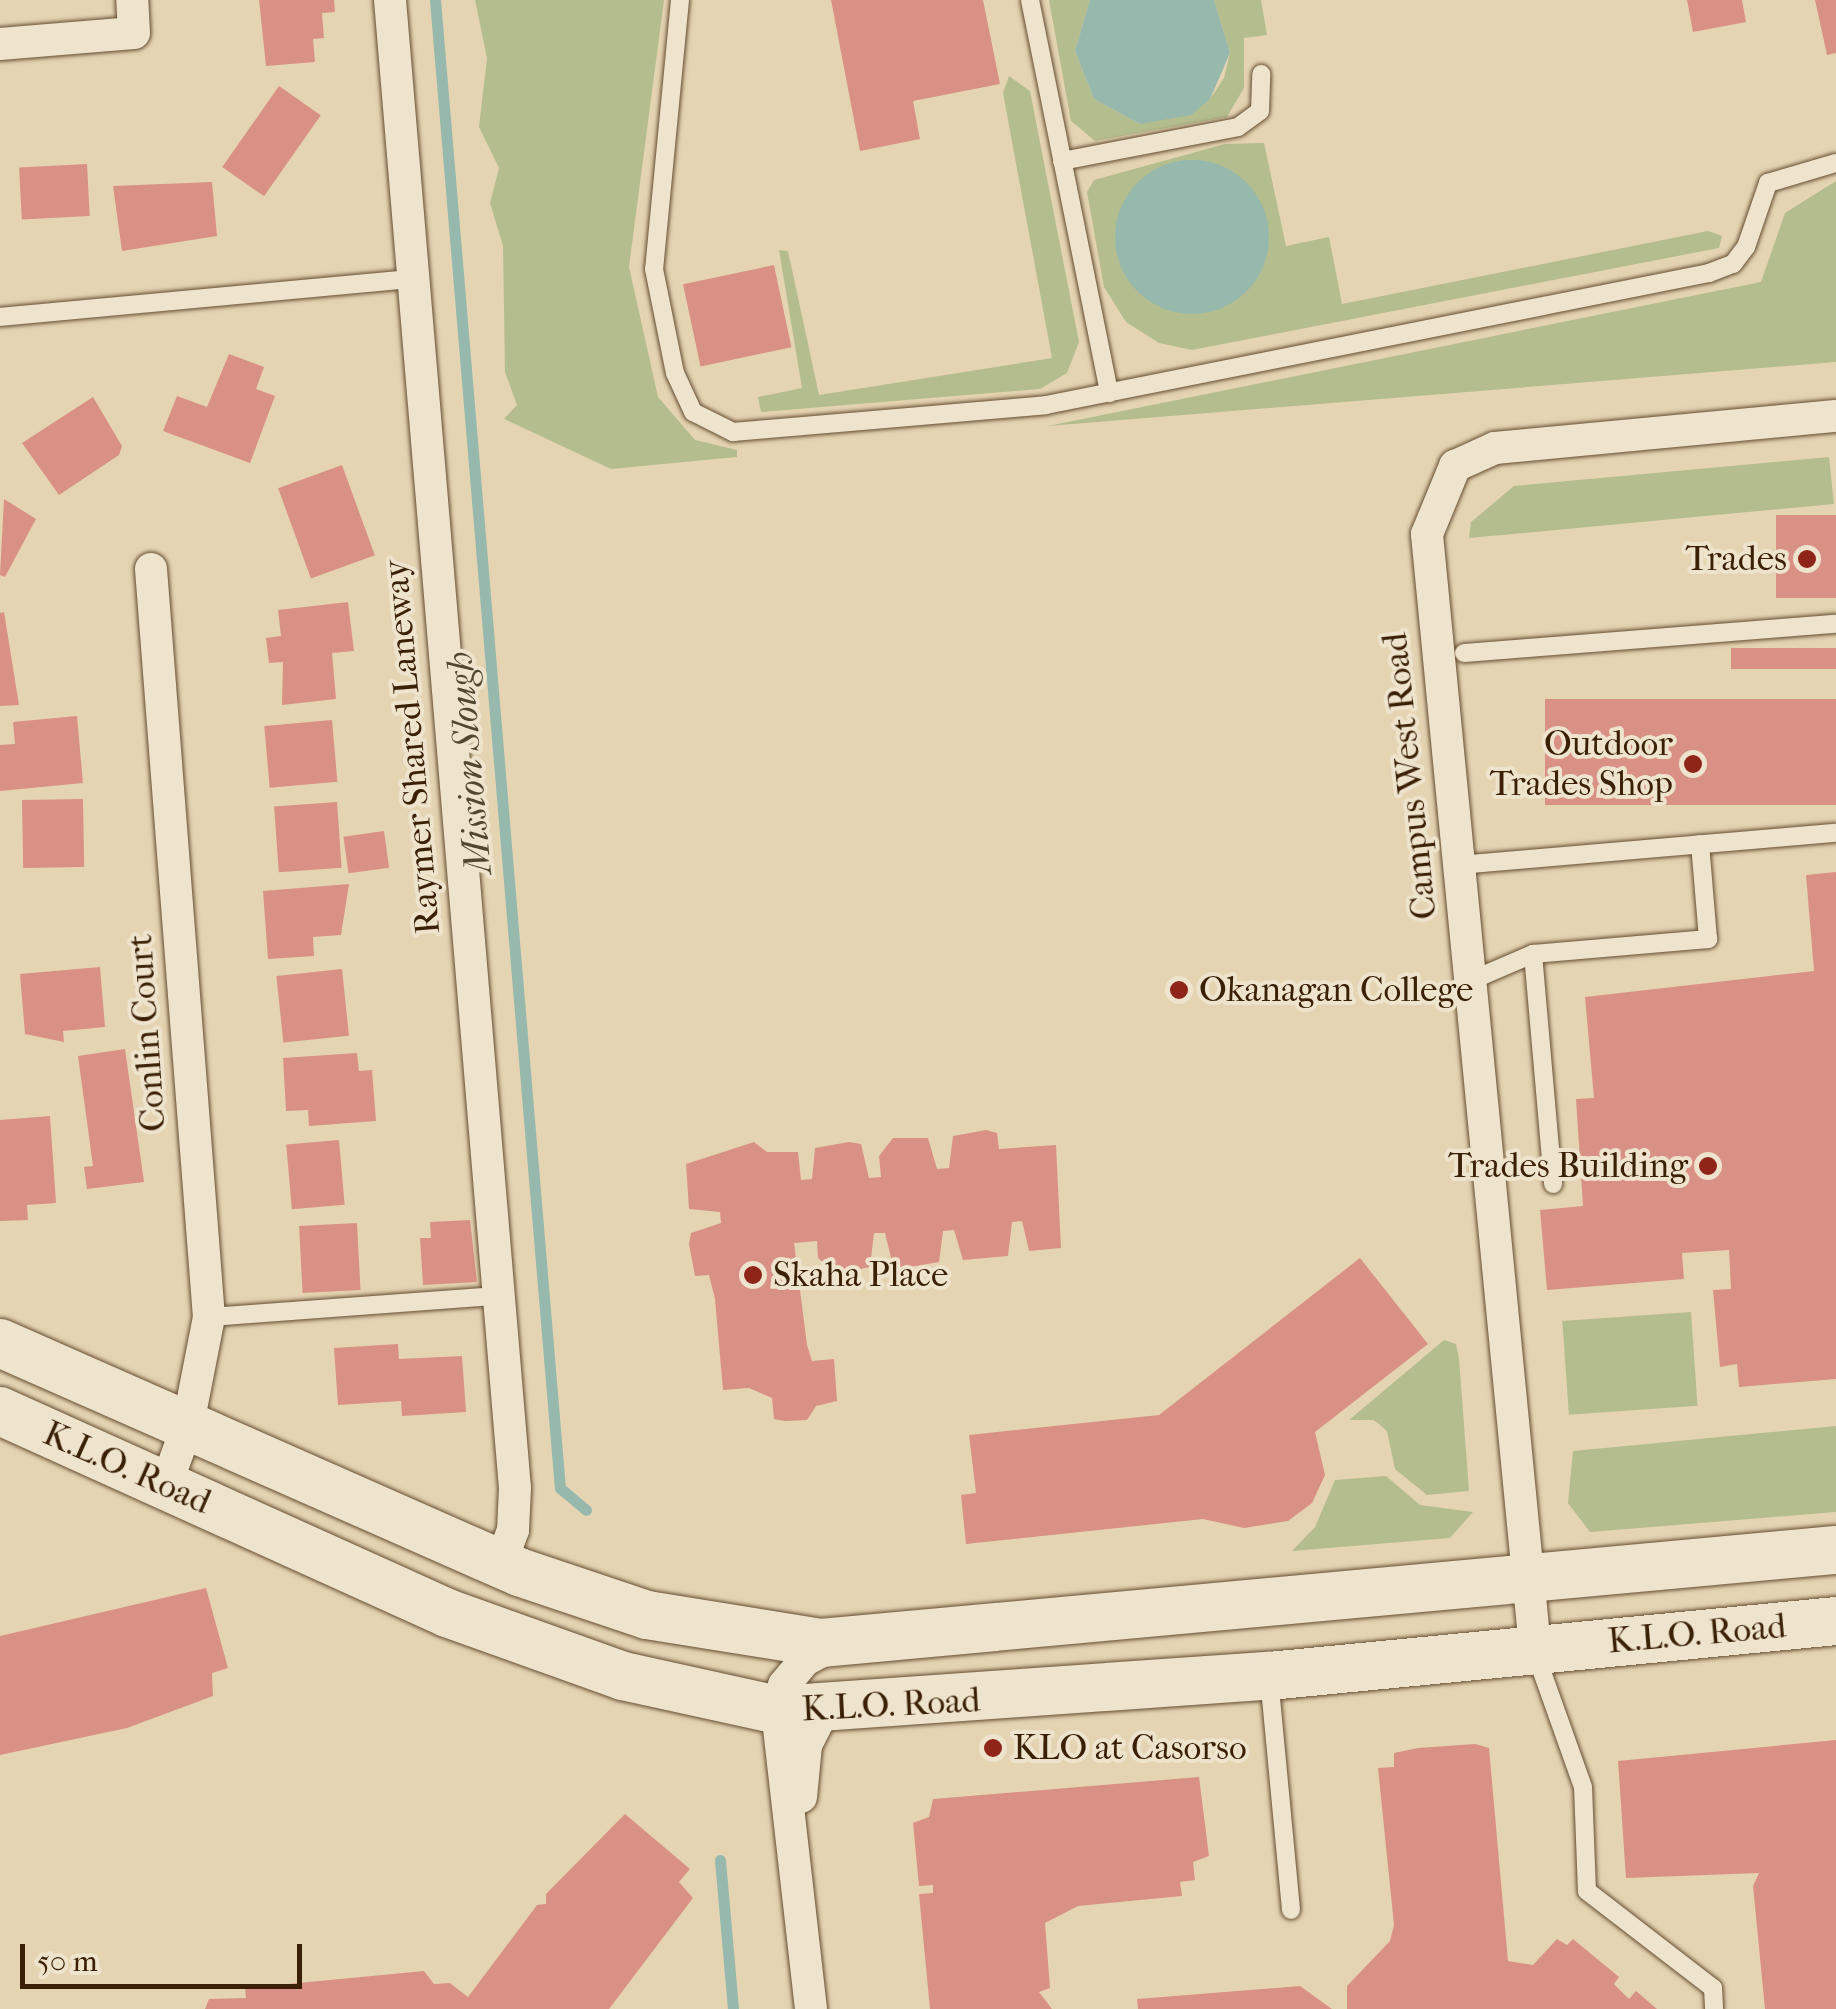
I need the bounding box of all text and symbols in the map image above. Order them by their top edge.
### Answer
place label: Trades [1685,538,1787,580]
marker: Trades [1796,548,1818,570]
street label: Raymer Shared Laneway [375,558,449,936]
street label: Campus West Road [1374,631,1446,921]
water label: Mission Slough [437,650,501,876]
place label: Outdoor Trades Shop [1490,723,1673,805]
marker: Outdoor Trades Shop [1682,753,1704,775]
street label: Conlin Court [119,933,175,1133]
place label: Okanagan College [1199,969,1473,1011]
marker: Okanagan College [1168,979,1190,1001]
place label: Trades Building [1448,1145,1688,1187]
marker: Trades Building [1697,1155,1719,1177]
place label: Skaha Place [773,1254,948,1296]
marker: Skaha Place [742,1264,764,1286]
street label: K.L.O. Road [37,1412,217,1524]
street label: K.L.O. Road [1606,1605,1788,1663]
street label: K.L.O. Road [801,1679,981,1731]
place label: KLO at Casorso [1013,1727,1247,1769]
marker: KLO at Casorso [982,1737,1004,1759]
scale bar [25,1924,308,1986]
text: 50 m [37,1944,98,1979]

